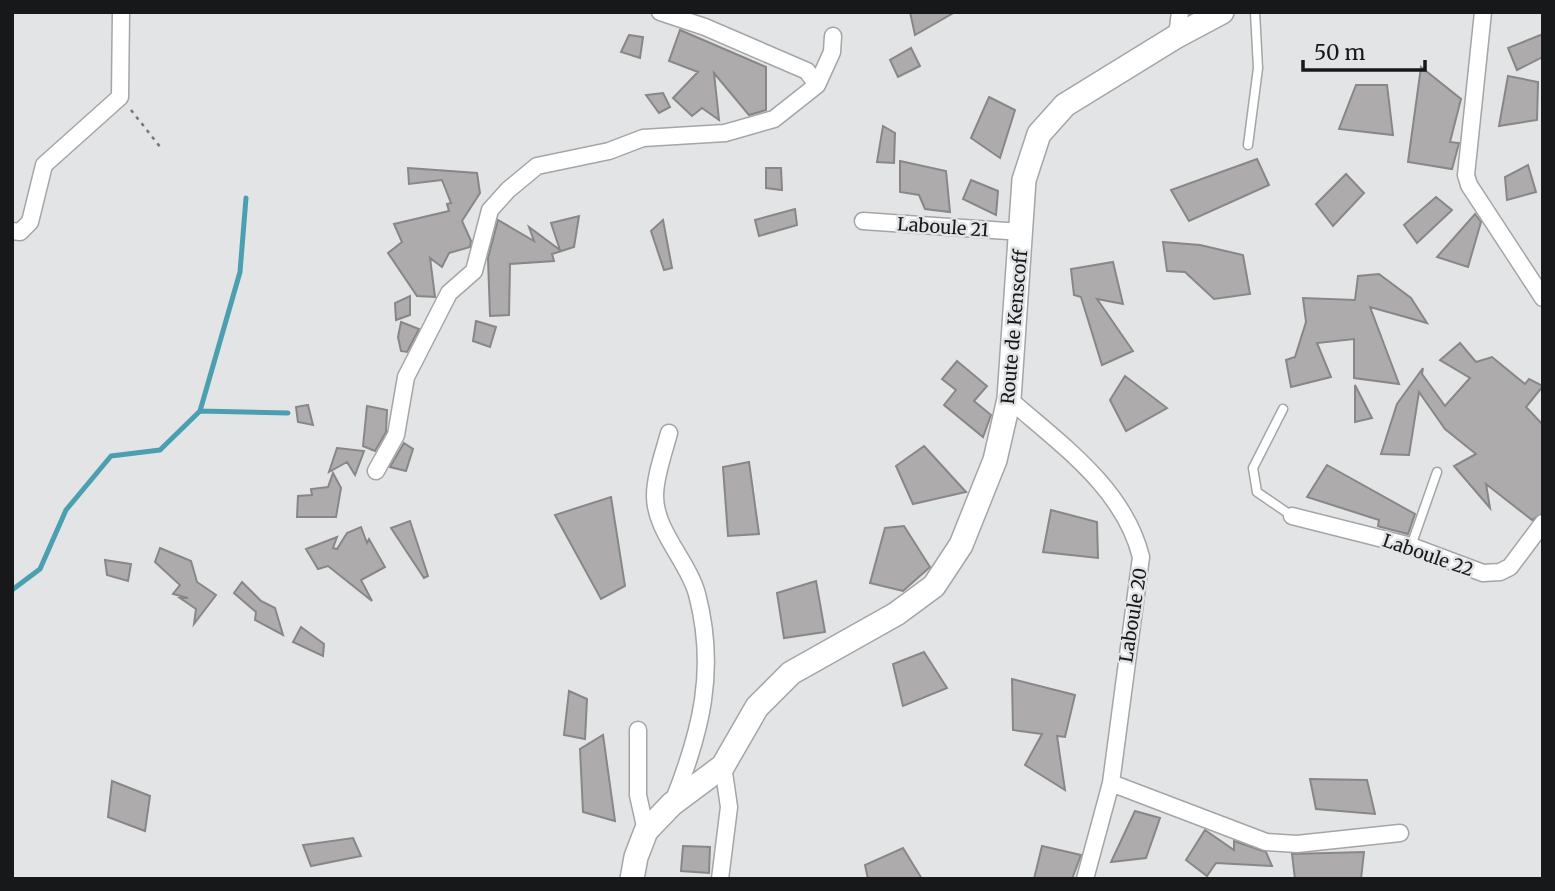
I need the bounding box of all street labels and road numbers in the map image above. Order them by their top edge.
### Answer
street label: Laboule 21 [896,212,990,242]
street label: Route de Kenscoff [996,248,1032,405]
street label: Laboule 22 [1380,529,1476,581]
street label: Laboule 20 [1114,566,1152,664]

